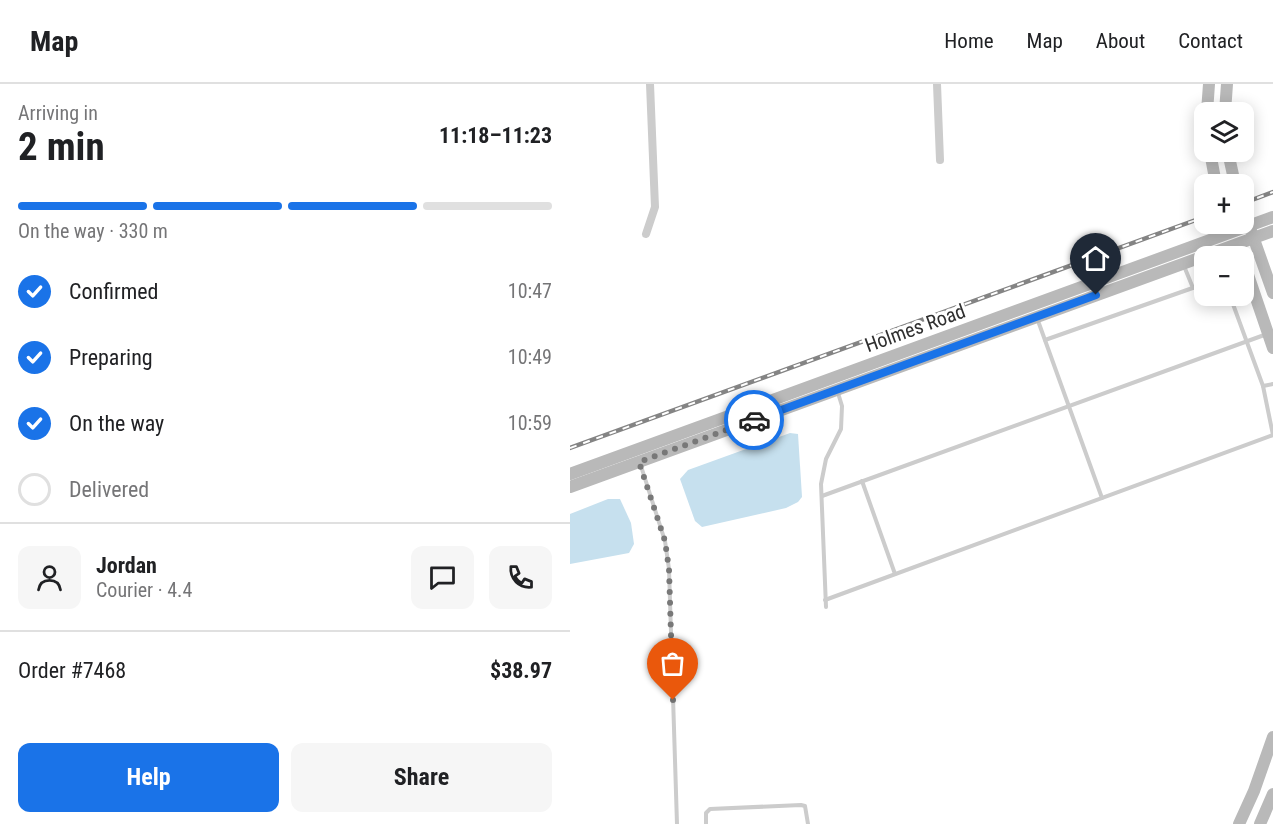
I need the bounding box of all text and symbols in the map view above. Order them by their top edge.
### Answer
text: Map [30,25,78,58]
text: Home [944,29,994,53]
text: Map [1027,29,1063,53]
text: About [1096,29,1145,53]
text: Contact [1178,29,1243,53]
text: Arriving in [18,101,98,125]
map controls [1194,102,1254,306]
button: layers [1194,102,1254,162]
text: 11:18–11:23 [439,123,552,148]
text: 2 min [18,124,105,170]
button: + [1194,174,1254,234]
text: On the way · 330 m [18,219,168,243]
pin [1070,233,1121,295]
icon: home [1079,242,1112,275]
button: − [1194,246,1254,306]
icon: check [18,275,51,308]
text: Confirmed [69,279,158,304]
text: 10:47 [508,279,552,303]
street label: Holmes Road [861,299,969,357]
icon: check [18,341,51,374]
text: Preparing [69,345,153,370]
text: 10:49 [508,345,552,369]
courier [724,390,784,450]
icon: car [738,404,771,437]
icon: check [18,407,51,440]
text: On the way [69,411,164,436]
text: 10:59 [508,411,552,435]
text: Delivered [69,477,149,502]
button: person [18,546,81,609]
button: chat [411,546,474,609]
button: phone [489,546,552,609]
text: Jordan [96,553,157,578]
text: Courier · 4.4 [96,578,192,602]
pin [647,638,698,700]
icon: bag [656,647,689,680]
text: Order #7468 [18,658,126,683]
text: $38.97 [490,658,552,683]
button: Help [18,743,279,812]
button: Share [291,743,552,812]

